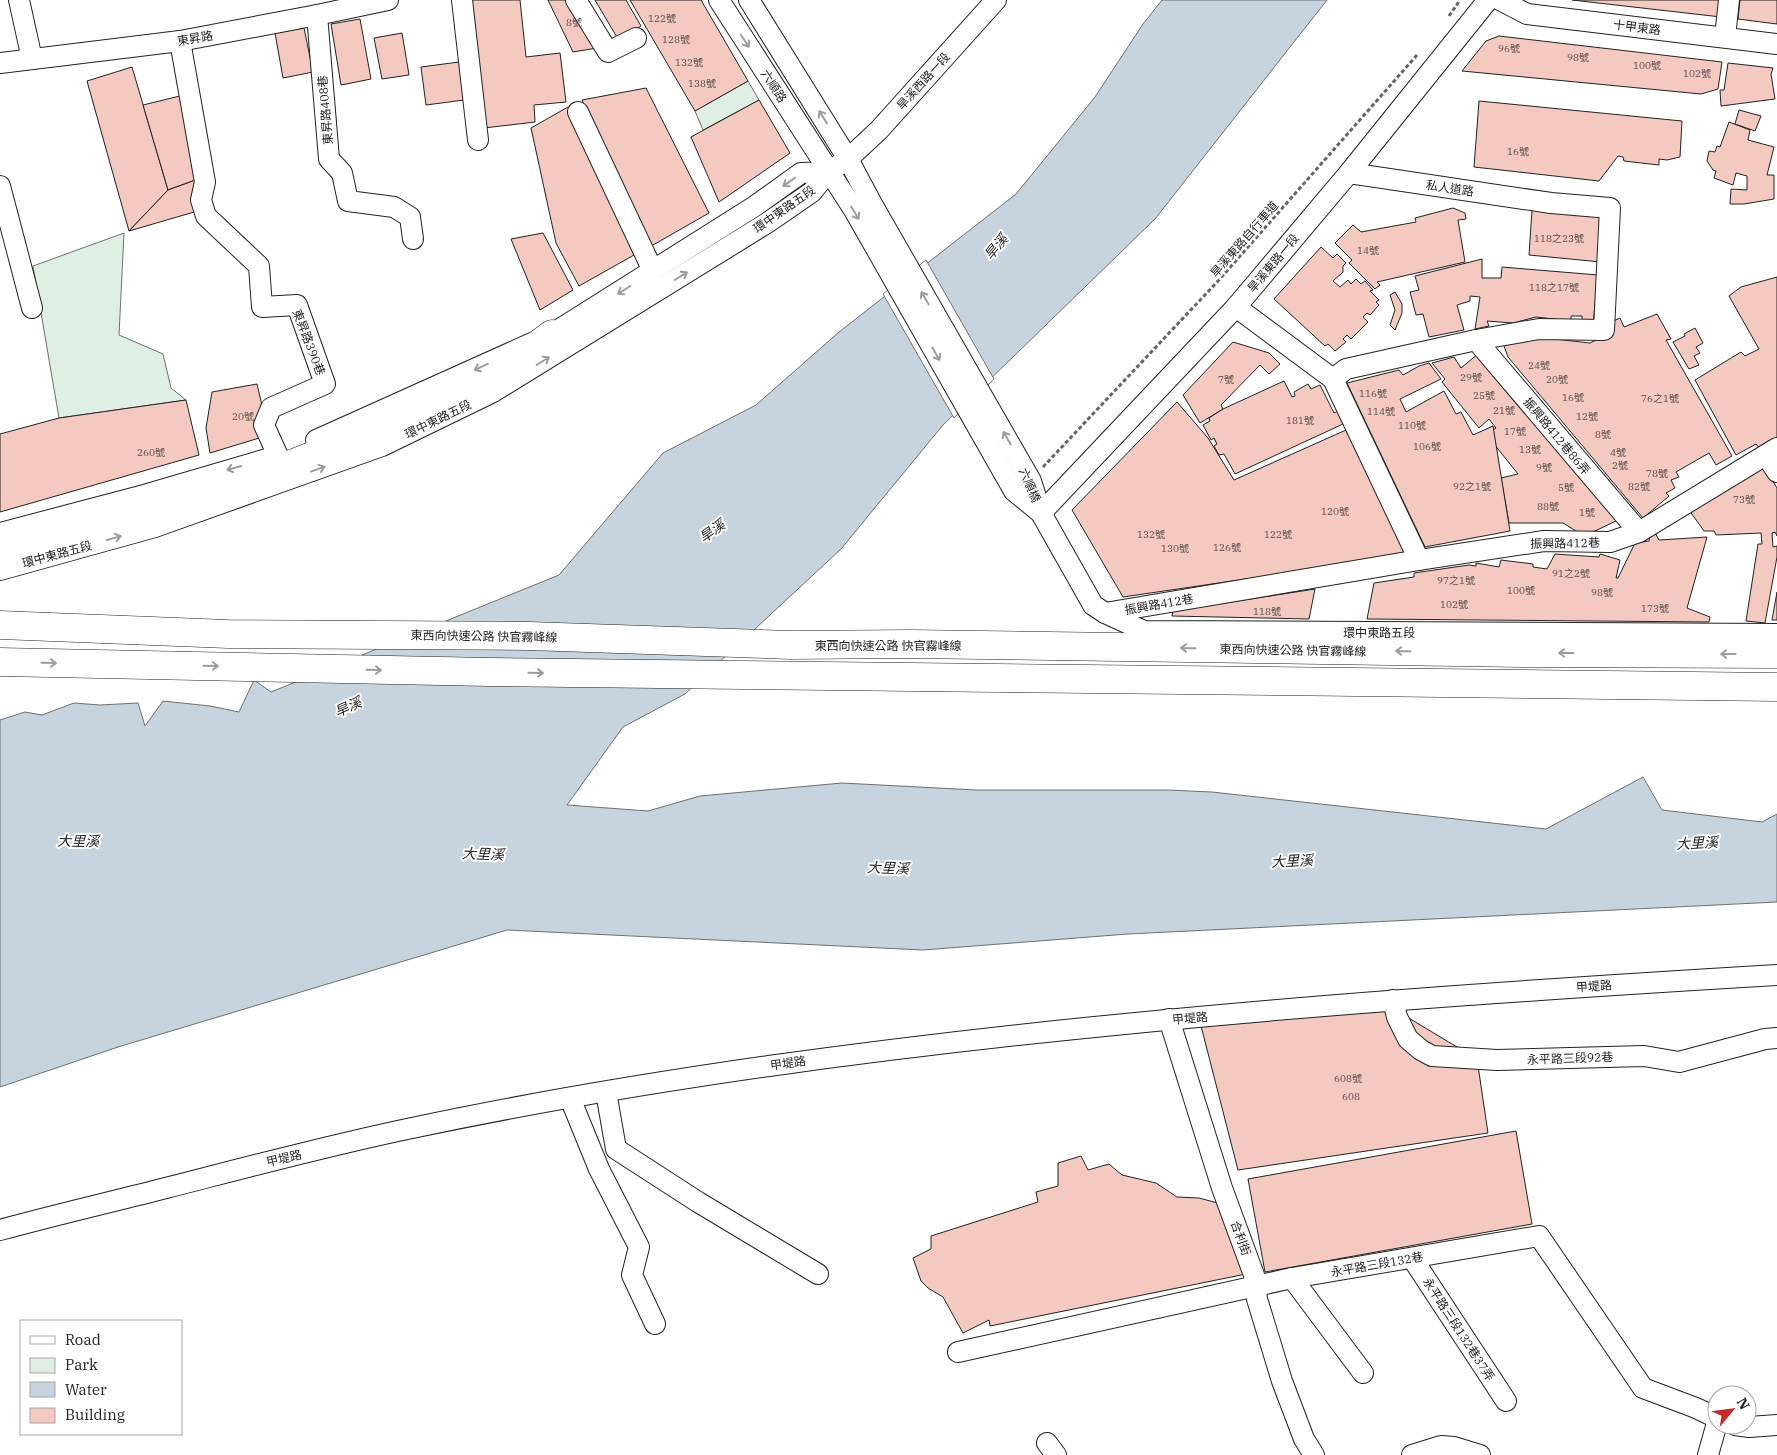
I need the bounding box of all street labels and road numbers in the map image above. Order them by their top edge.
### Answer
street label: 十甲東路 [1612,17,1662,37]
street label: 東昇路 [176,27,214,49]
street label: 旱溪西路一段 [893,49,953,113]
street label: 六順路 [758,67,790,105]
street label: 東昇路408巷 [314,75,336,145]
street label: 私人道路 [1425,177,1475,199]
street label: 環中東路五段 [750,182,818,236]
street label: 旱溪東路自行車道 [1207,198,1281,280]
street label: 旱溪東路一段 [1244,231,1302,295]
street label: 東昇路390巷 [290,307,328,377]
street label: 振興路412巷86弄 [1520,394,1594,478]
street label: 環中東路五段 [402,396,474,442]
street label: 六順橋 [1016,465,1044,505]
street label: 振興路412巷 [1530,535,1600,551]
street label: 環中東路五段 [20,537,94,571]
street label: 振興路412巷 [1123,591,1195,617]
street label: 環中東路五段 [1343,625,1415,640]
street label: 東西向快速公路 快官霧峰線 [410,627,558,645]
street label: 東西向快速公路 快官霧峰線 [815,638,961,653]
street label: 東西向快速公路 快官霧峰線 [1219,641,1367,659]
street label: 甲堤路 [1576,977,1612,995]
street label: 甲堤路 [1171,1009,1209,1027]
street label: 永平路三段92巷 [1527,1049,1613,1067]
street label: 甲堤路 [769,1053,807,1073]
street label: 甲堤路 [265,1147,303,1169]
street label: 合利街 [1228,1219,1254,1257]
street label: 永平路三段132巷 [1330,1248,1424,1280]
street label: 永平路三段132巷37弄 [1420,1275,1498,1383]

